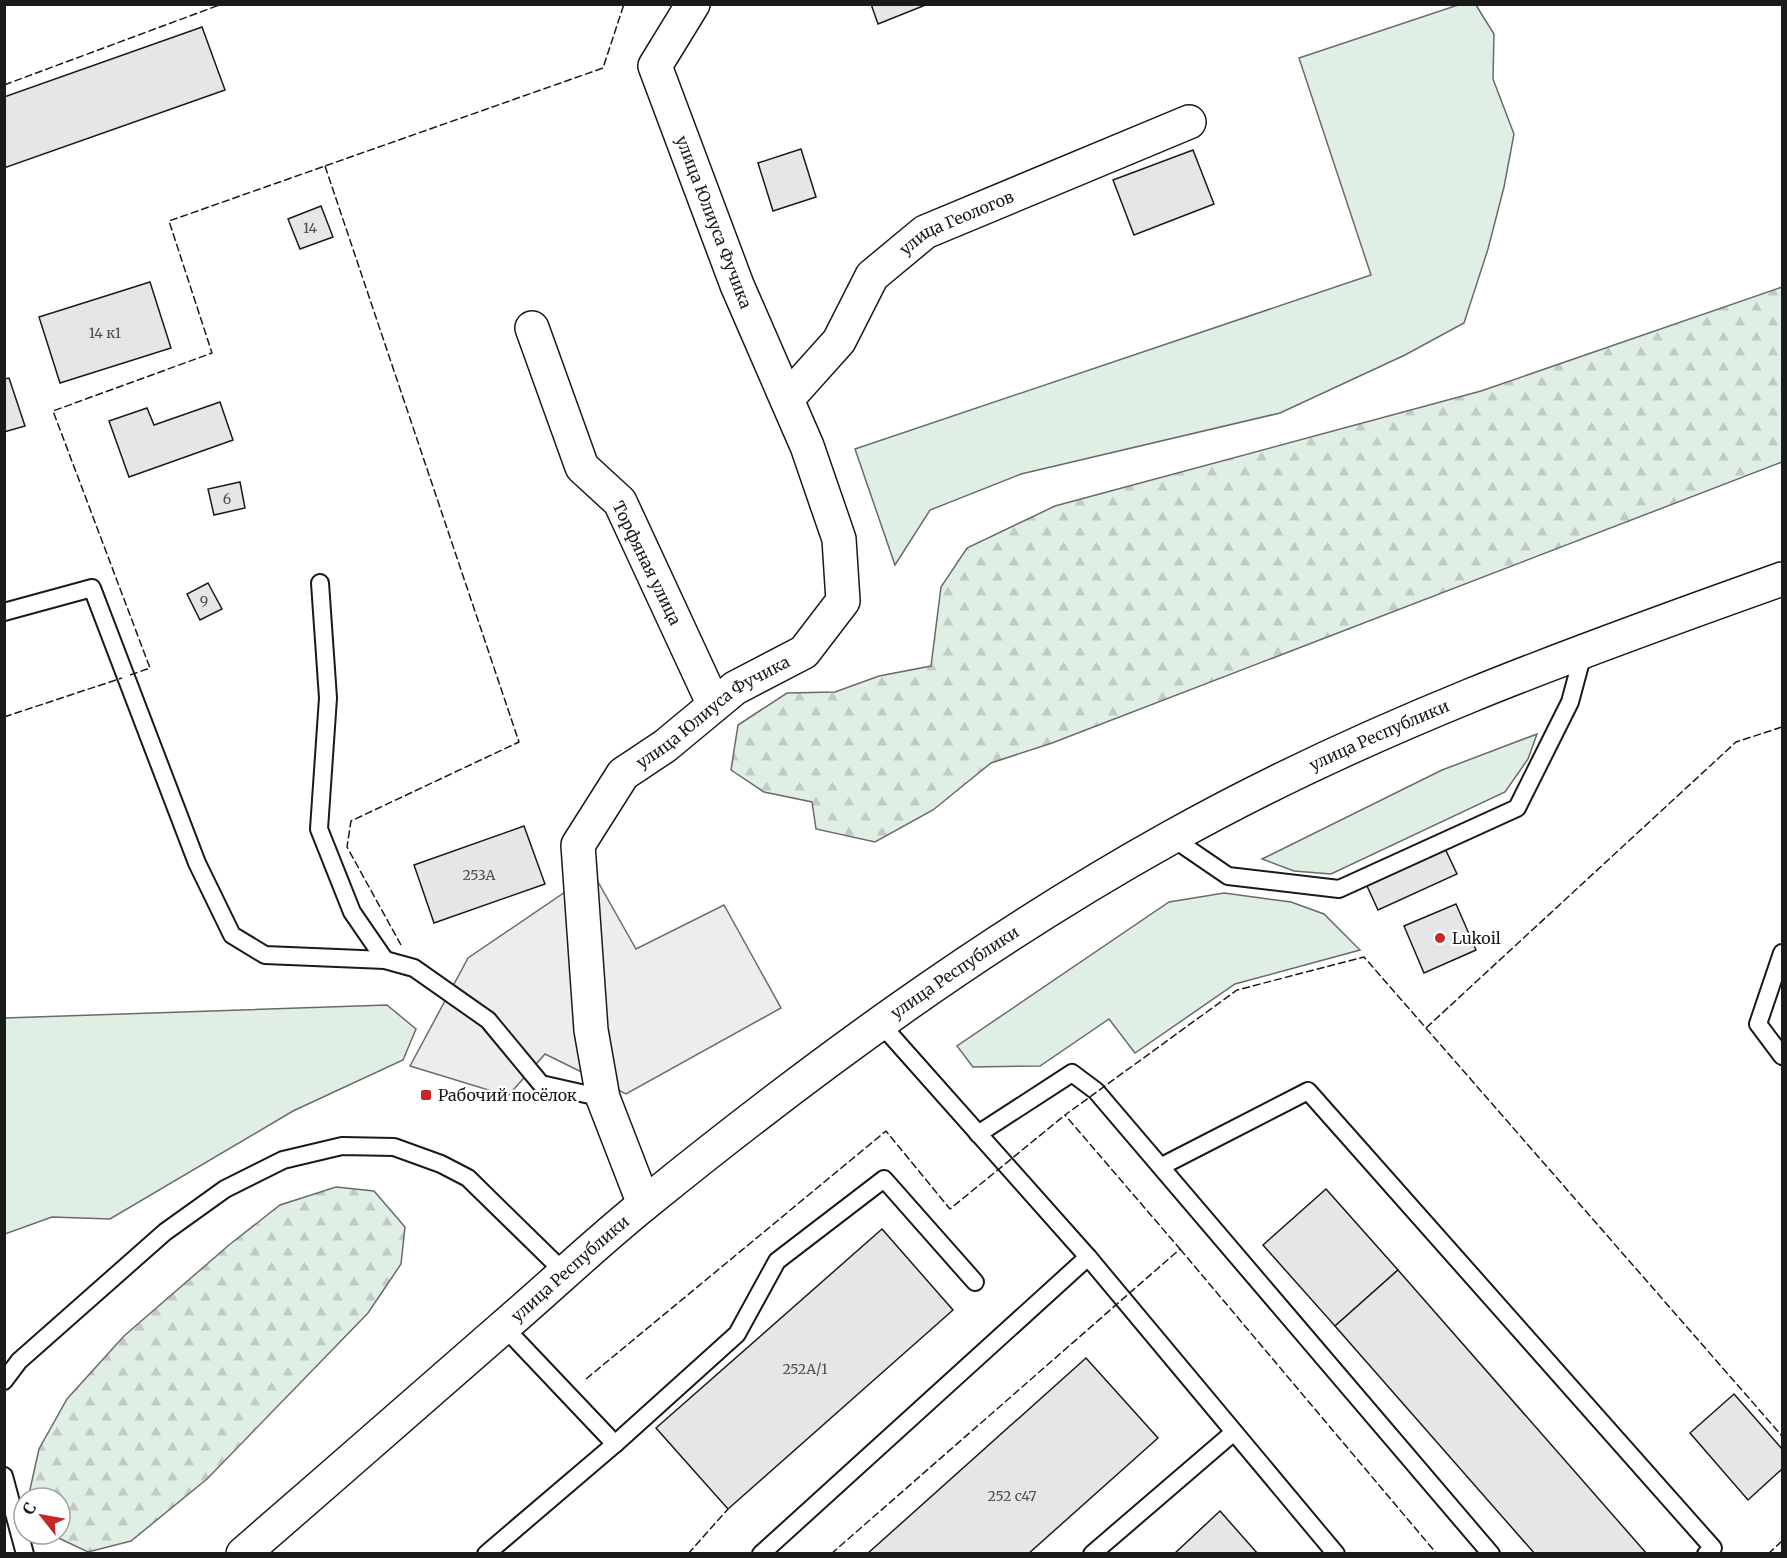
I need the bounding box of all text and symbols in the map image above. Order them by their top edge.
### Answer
street label: улица Юлиуса Фучика [672,133,756,312]
street label: улица Геологов [895,186,1017,259]
house number: 14 [303,219,317,237]
house number: 14 к1 [89,324,121,342]
house number: 6 [223,490,231,508]
street label: Торфяная улица [608,498,686,629]
house number: 9 [200,592,208,610]
street label: улица Юлиуса Фучика [632,651,793,772]
street label: улица Республики [1306,695,1452,775]
house number: 253А [463,866,496,884]
street label: улица Республики [886,922,1023,1023]
place label: Lukoil [1452,928,1501,948]
marker: Lukoil [1433,931,1447,945]
place label: Рабочий посёлок [438,1085,577,1105]
marker: Рабочий посёлок [419,1088,433,1102]
street label: улица Республики [507,1211,633,1326]
house number: 252А/1 [782,1360,828,1378]
north arrow [12,1486,72,1546]
house number: 252 с47 [988,1487,1036,1505]
text: С [18,1499,40,1518]

